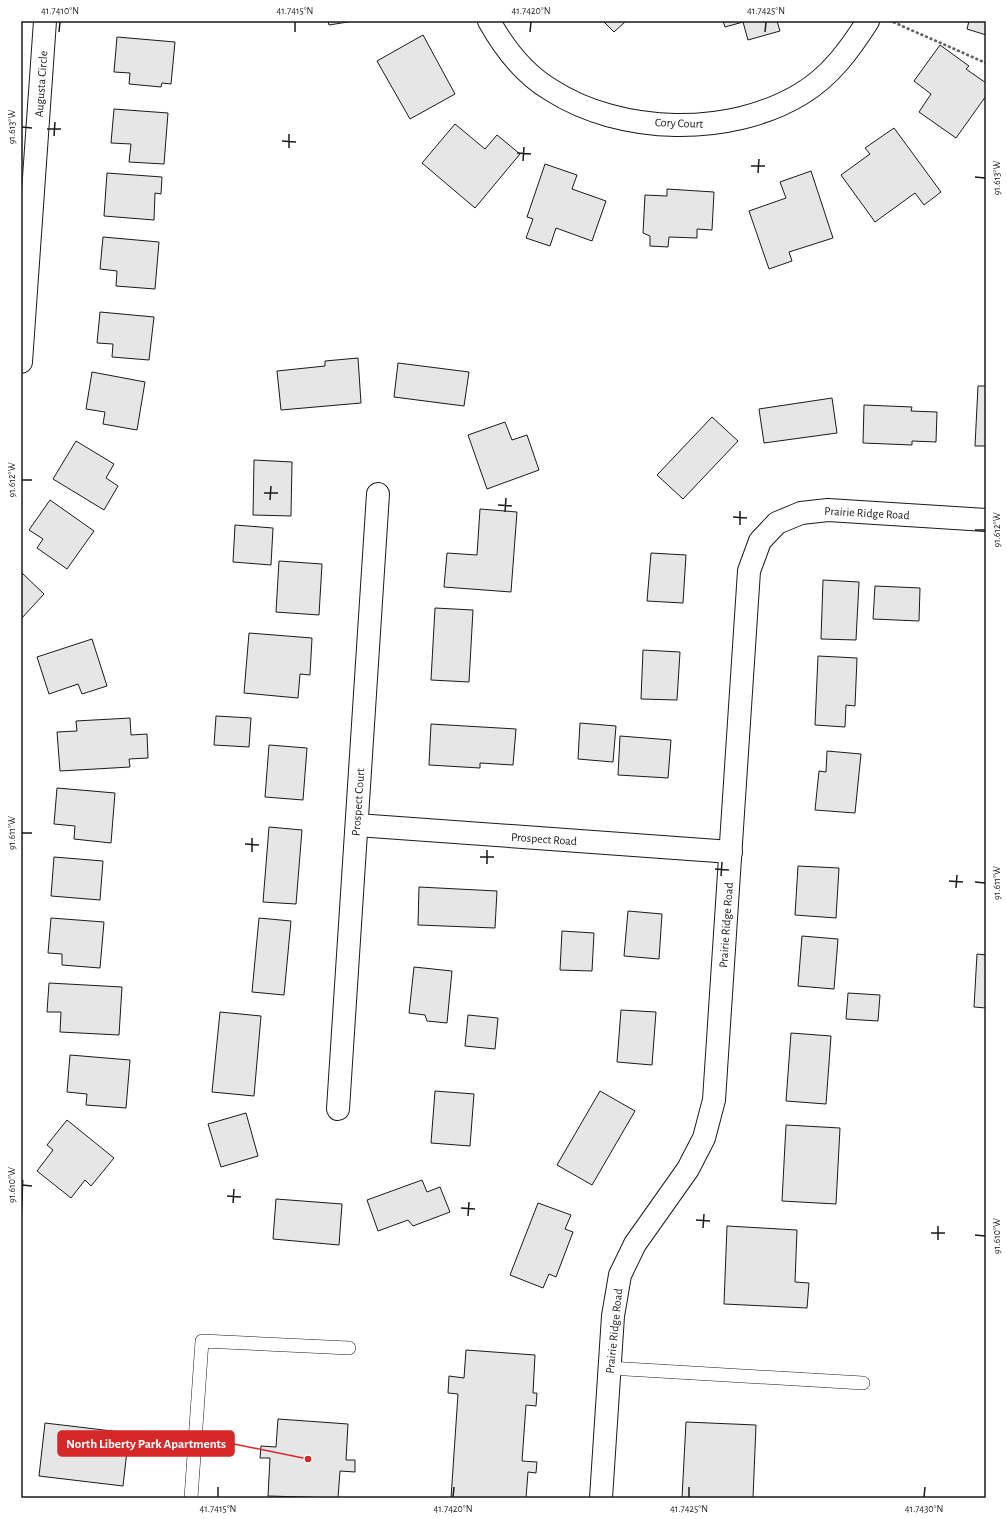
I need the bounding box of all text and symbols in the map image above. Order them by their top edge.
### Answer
text: 41.7410°N [41,6,79,16]
text: 41.7415°N [277,6,313,16]
text: 41.7420°N [511,6,551,16]
text: 41.7425°N [747,6,785,16]
street label: Augusta Circle [33,50,49,118]
text: 91.613°W [7,110,17,144]
street label: Cory Court [655,116,704,131]
text: 91.613°W [992,161,1002,195]
text: 91.612°W [7,462,17,498]
street label: Prairie Ridge Road [824,505,910,521]
text: 91.612°W [992,512,1002,548]
street label: Prospect Court [350,768,366,836]
text: 91.611°W [7,816,17,850]
street label: Prospect Road [511,831,577,847]
text: 91.611°W [992,866,1002,900]
street label: Prairie Ridge Road [717,882,735,968]
text: 91.610°W [7,1167,17,1203]
text: 91.610°W [992,1218,1002,1254]
street label: Prairie Ridge Road [604,1288,624,1374]
callout: North Liberty Park Apartments [58,1431,234,1456]
text: North Liberty Park Apartments [66,1438,226,1451]
text: 41.7415°N [200,1504,236,1514]
text: 41.7420°N [433,1504,473,1514]
text: 41.7425°N [670,1504,708,1514]
text: 41.7430°N [905,1504,943,1514]

